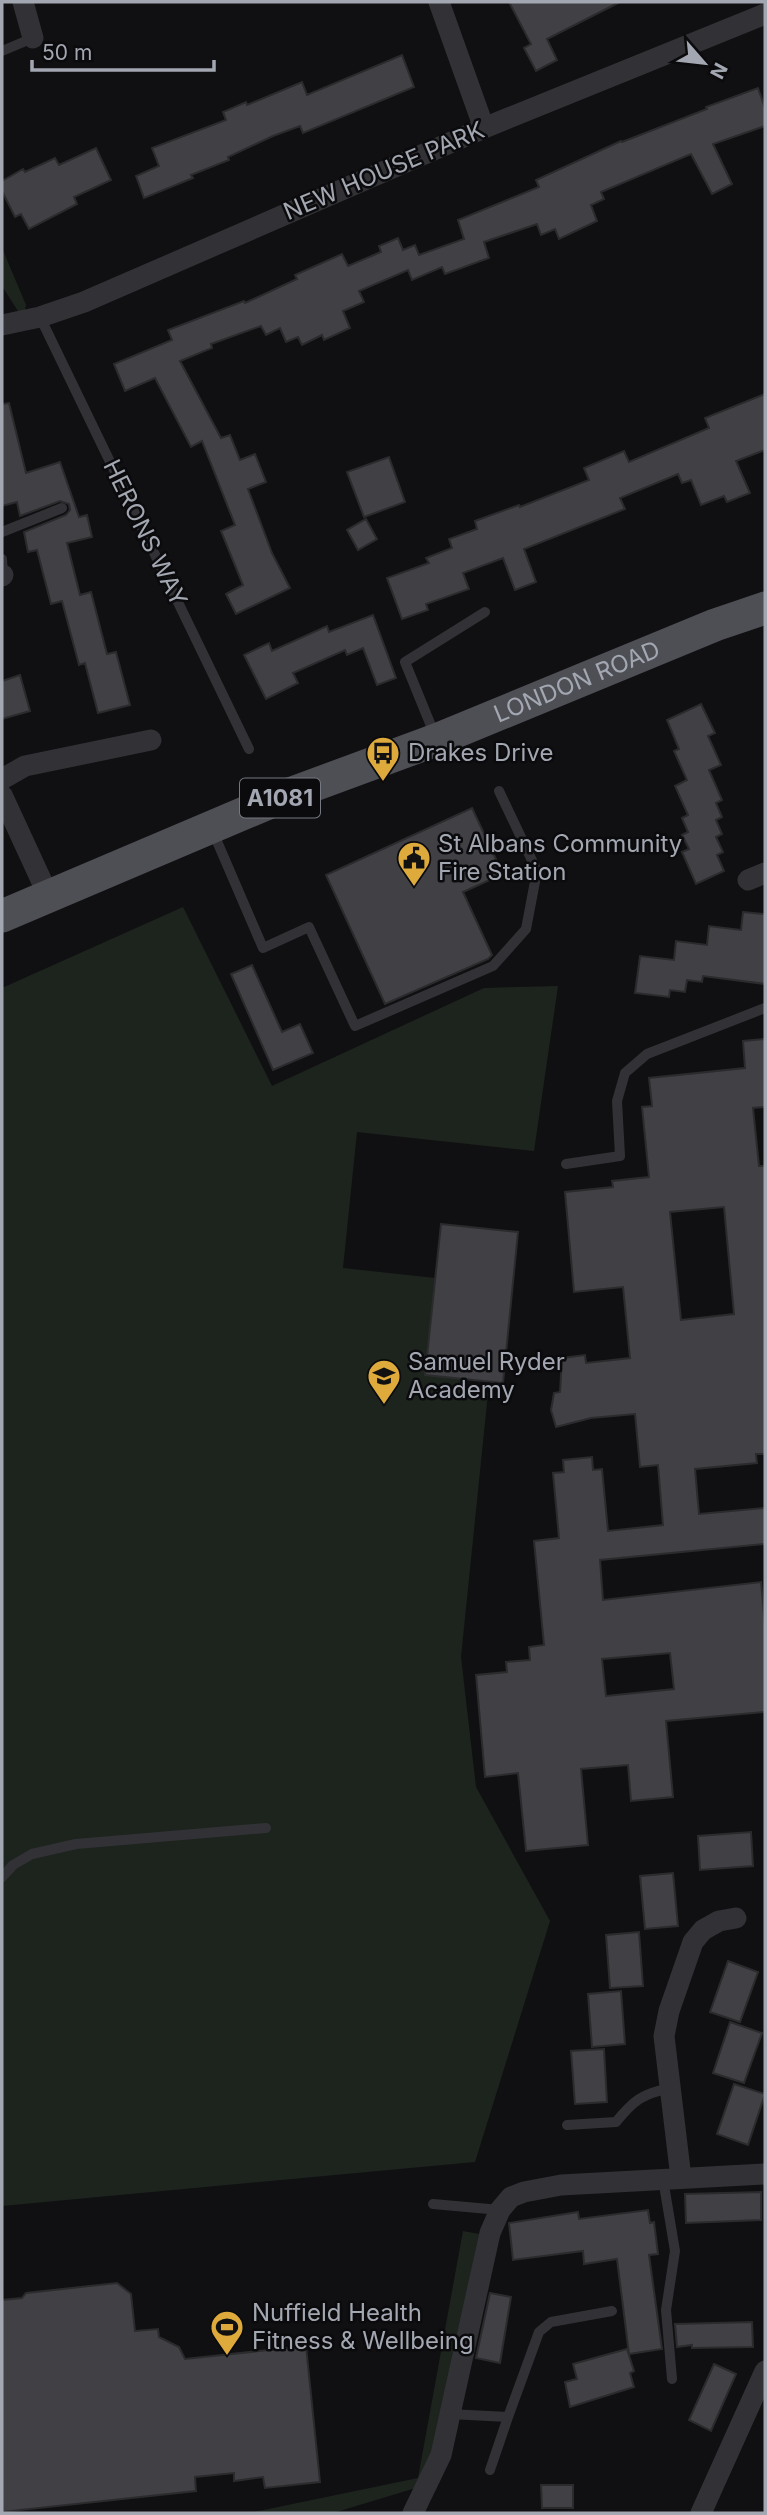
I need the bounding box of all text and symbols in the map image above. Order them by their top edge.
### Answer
scale bar [32,28,214,72]
north arrow [669,28,739,98]
text: 50 m [42,40,92,65]
text: N [705,59,732,83]
street label: NEW HOUSE PARK [279,115,489,226]
street label: HERONS WAY [97,455,193,611]
street label: LONDON ROAD [490,634,664,728]
bus stop icon: Drakes Drive [364,734,402,783]
place label: Drakes Drive [408,738,553,767]
road number: A1081 [240,778,320,818]
place label: St Albans Community Fire Station [438,829,682,886]
public building icon: St Albans Community Fire Station [395,839,433,888]
place label: Samuel Ryder Academy [408,1347,565,1404]
school or university icon: Samuel Ryder Academy [365,1357,403,1406]
place label: Nuffield Health Fitness & Wellbeing [252,2298,474,2355]
sports icon: Nuffield Health Fitness & Wellbeing [208,2308,246,2357]

